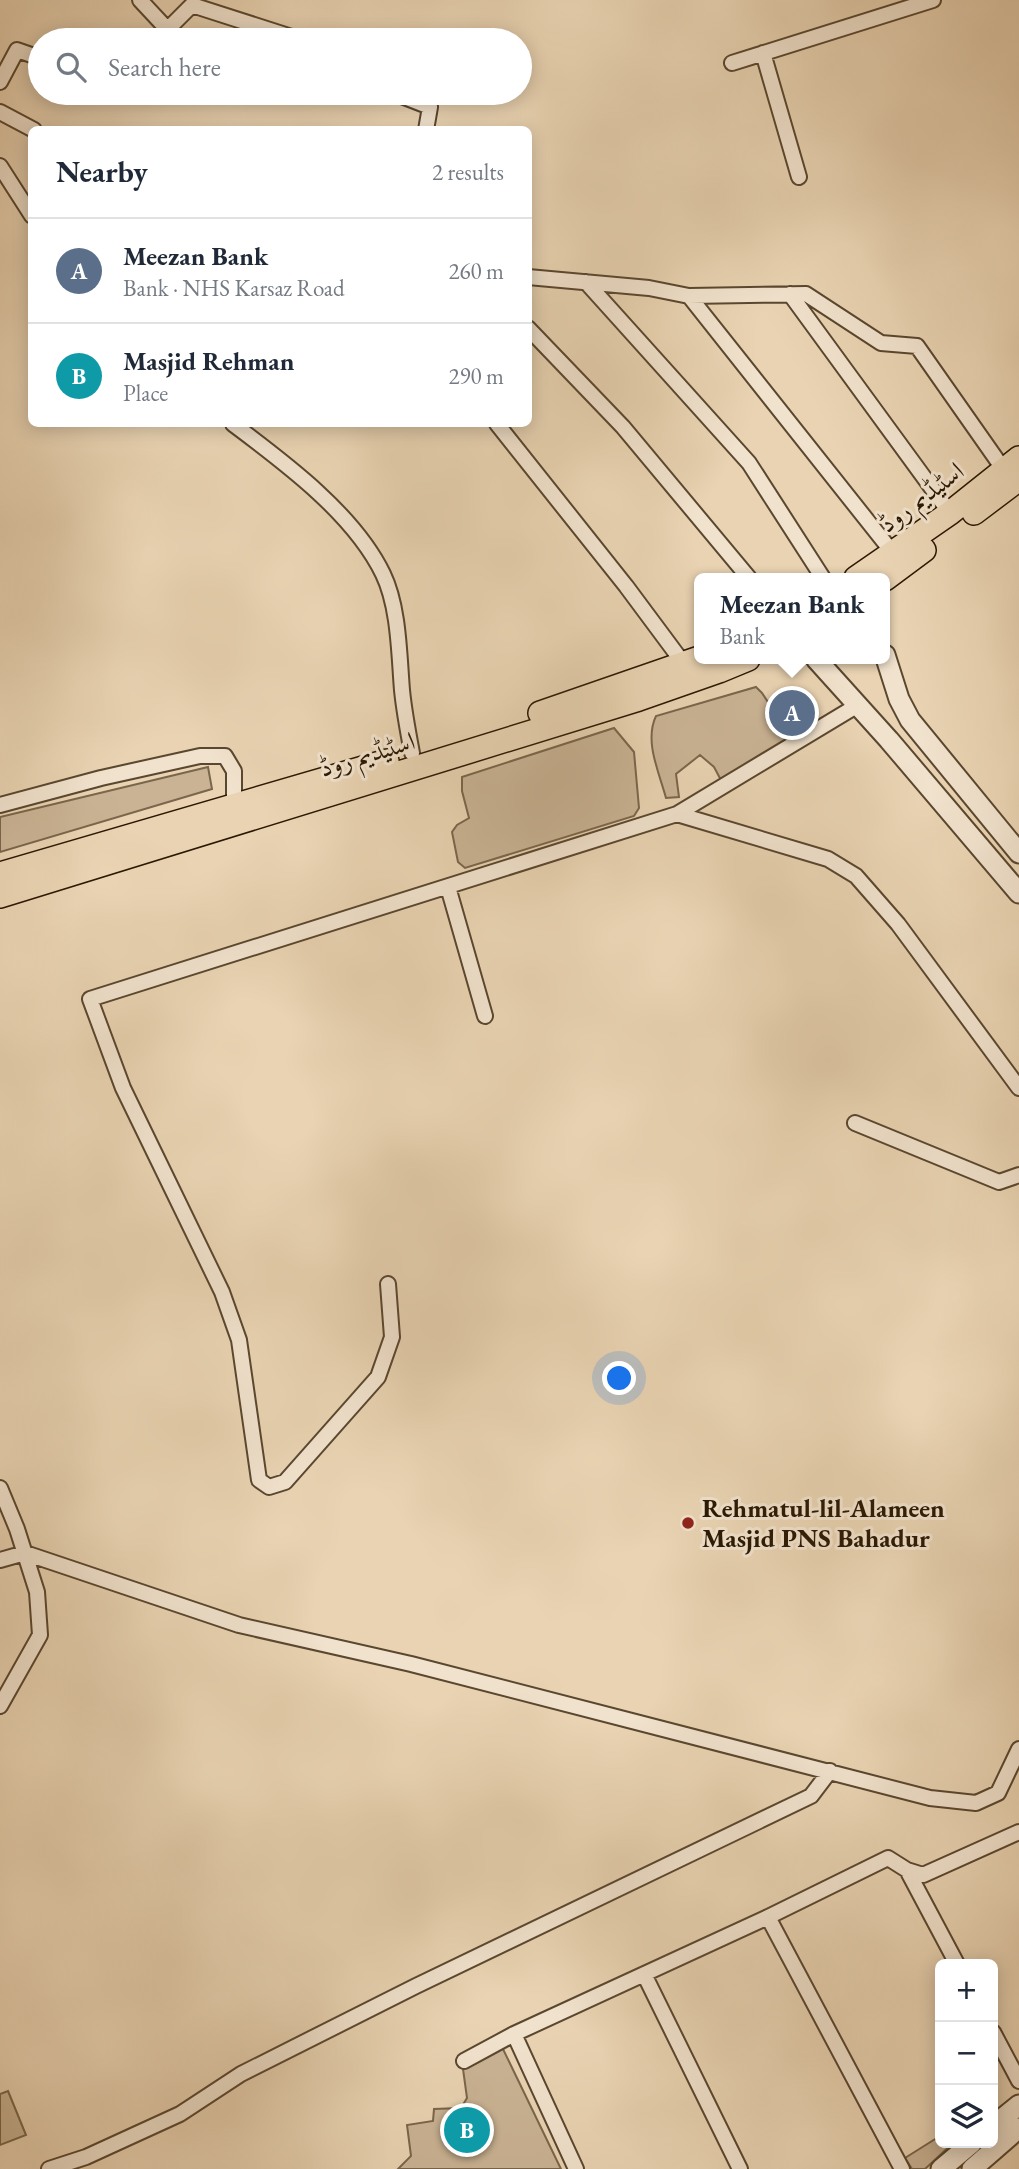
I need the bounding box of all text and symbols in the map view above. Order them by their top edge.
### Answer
search box [28,28,532,105]
icon: search [52,48,90,86]
text: Search here [108,50,221,84]
text: Nearby [56,152,148,191]
text: 2 results [432,157,504,187]
text: Meezan Bank [123,239,268,273]
text: A [71,256,87,286]
text: 260 m [448,256,504,286]
text: Bank · NHS Karsaz Road [123,273,345,303]
text: Masjid Rehman [123,344,294,378]
text: B [72,361,86,391]
text: 290 m [448,361,504,391]
text: Place [123,378,168,408]
street label: اسٹیڈیم روڈ [871,454,974,545]
popup [694,573,890,664]
text: Meezan Bank [719,587,865,621]
text: Bank [719,621,765,651]
pin: A [769,687,815,739]
street label: اسٹیڈیم روڈ [315,723,421,790]
your location [602,1361,636,1395]
place label: Rehmatul-lil-Alameen Masjid PNS Bahadur [702,1491,945,1555]
marker: Rehmatul-lil-Alameen Masjid PNS Bahadur [680,1515,696,1531]
map controls [935,1959,998,2148]
button: + [935,1959,998,2022]
button: − [935,2022,998,2085]
button: layers [935,2085,998,2148]
pin: B [444,2104,490,2156]

